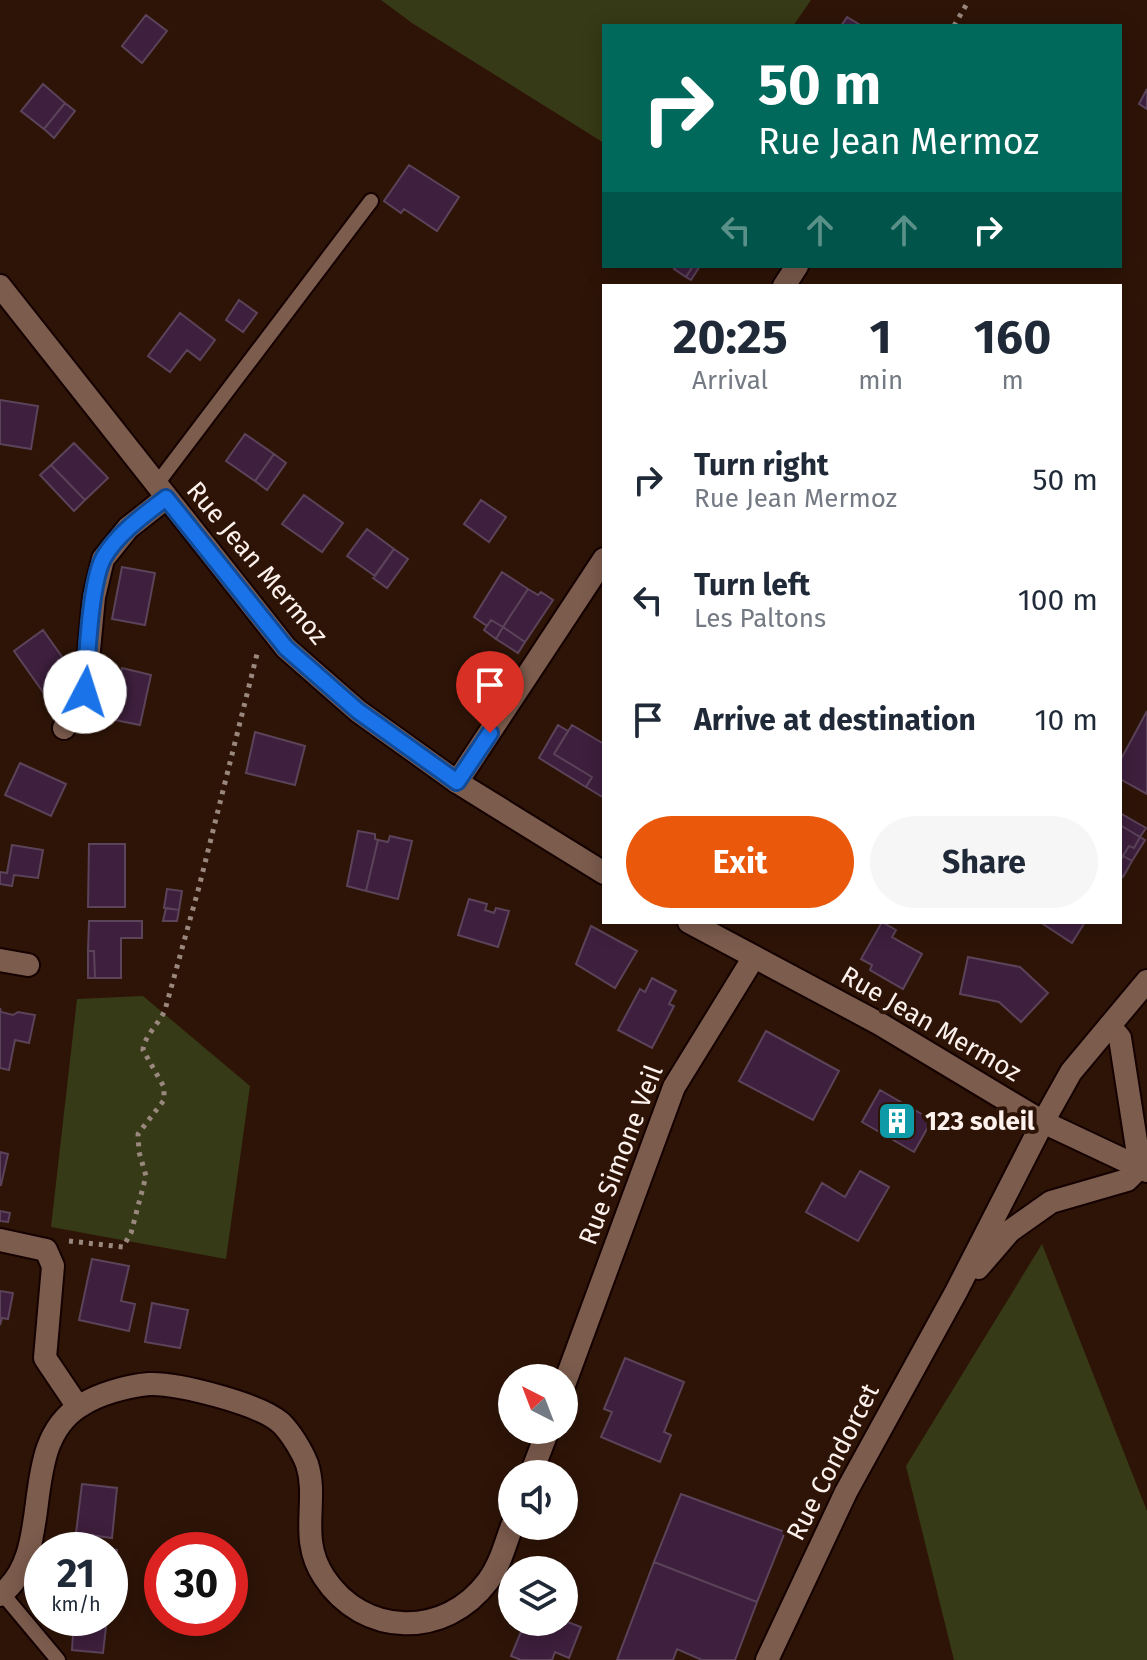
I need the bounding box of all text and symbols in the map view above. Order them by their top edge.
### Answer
text: 50 m [758,52,881,119]
icon: right [626,56,730,160]
text: Rue Jean Mermoz [758,120,1039,164]
icon: left [714,208,758,252]
icon: ahead [798,208,842,252]
icon: ahead [882,208,926,252]
icon: right [966,208,1010,252]
text: 20:25 [673,308,788,366]
text: 1 [870,308,892,366]
text: 160 [974,308,1051,366]
text: Arrival [692,365,768,396]
text: min [858,365,903,396]
text: m [1001,365,1024,396]
text: Turn right [694,447,829,483]
icon: right [626,458,670,502]
text: 50 m [1033,462,1098,498]
street label: Rue Jean Mermoz [180,475,334,651]
text: Rue Jean Mermoz [694,483,897,514]
text: Turn left [694,567,810,603]
icon: left [626,578,670,622]
text: 100 m [1018,582,1098,618]
text: Les Paltons [694,603,826,634]
position arrow [43,650,127,734]
pin [456,651,524,733]
icon: arrive [468,663,512,707]
icon: arrive [626,698,670,742]
text: Arrive at destination [694,702,976,738]
text: 10 m [1035,702,1098,738]
button: Exit [626,816,854,908]
button: Share [870,816,1098,908]
street label: Rue Jean Mermoz [835,960,1027,1088]
street label: Rue Simone Veil [572,1060,670,1249]
building icon: 123 soleil [876,1100,918,1142]
place label: 123 soleil [925,1106,1035,1137]
north arrow [498,1364,578,1444]
map controls [498,1364,578,1636]
street label: Rue Condorcet [780,1378,886,1546]
button: sound [498,1460,578,1540]
speed limit sign: 30 [144,1532,248,1636]
text: 21 [57,1550,95,1598]
button: layers [498,1556,578,1636]
text: km/h [51,1592,101,1616]

